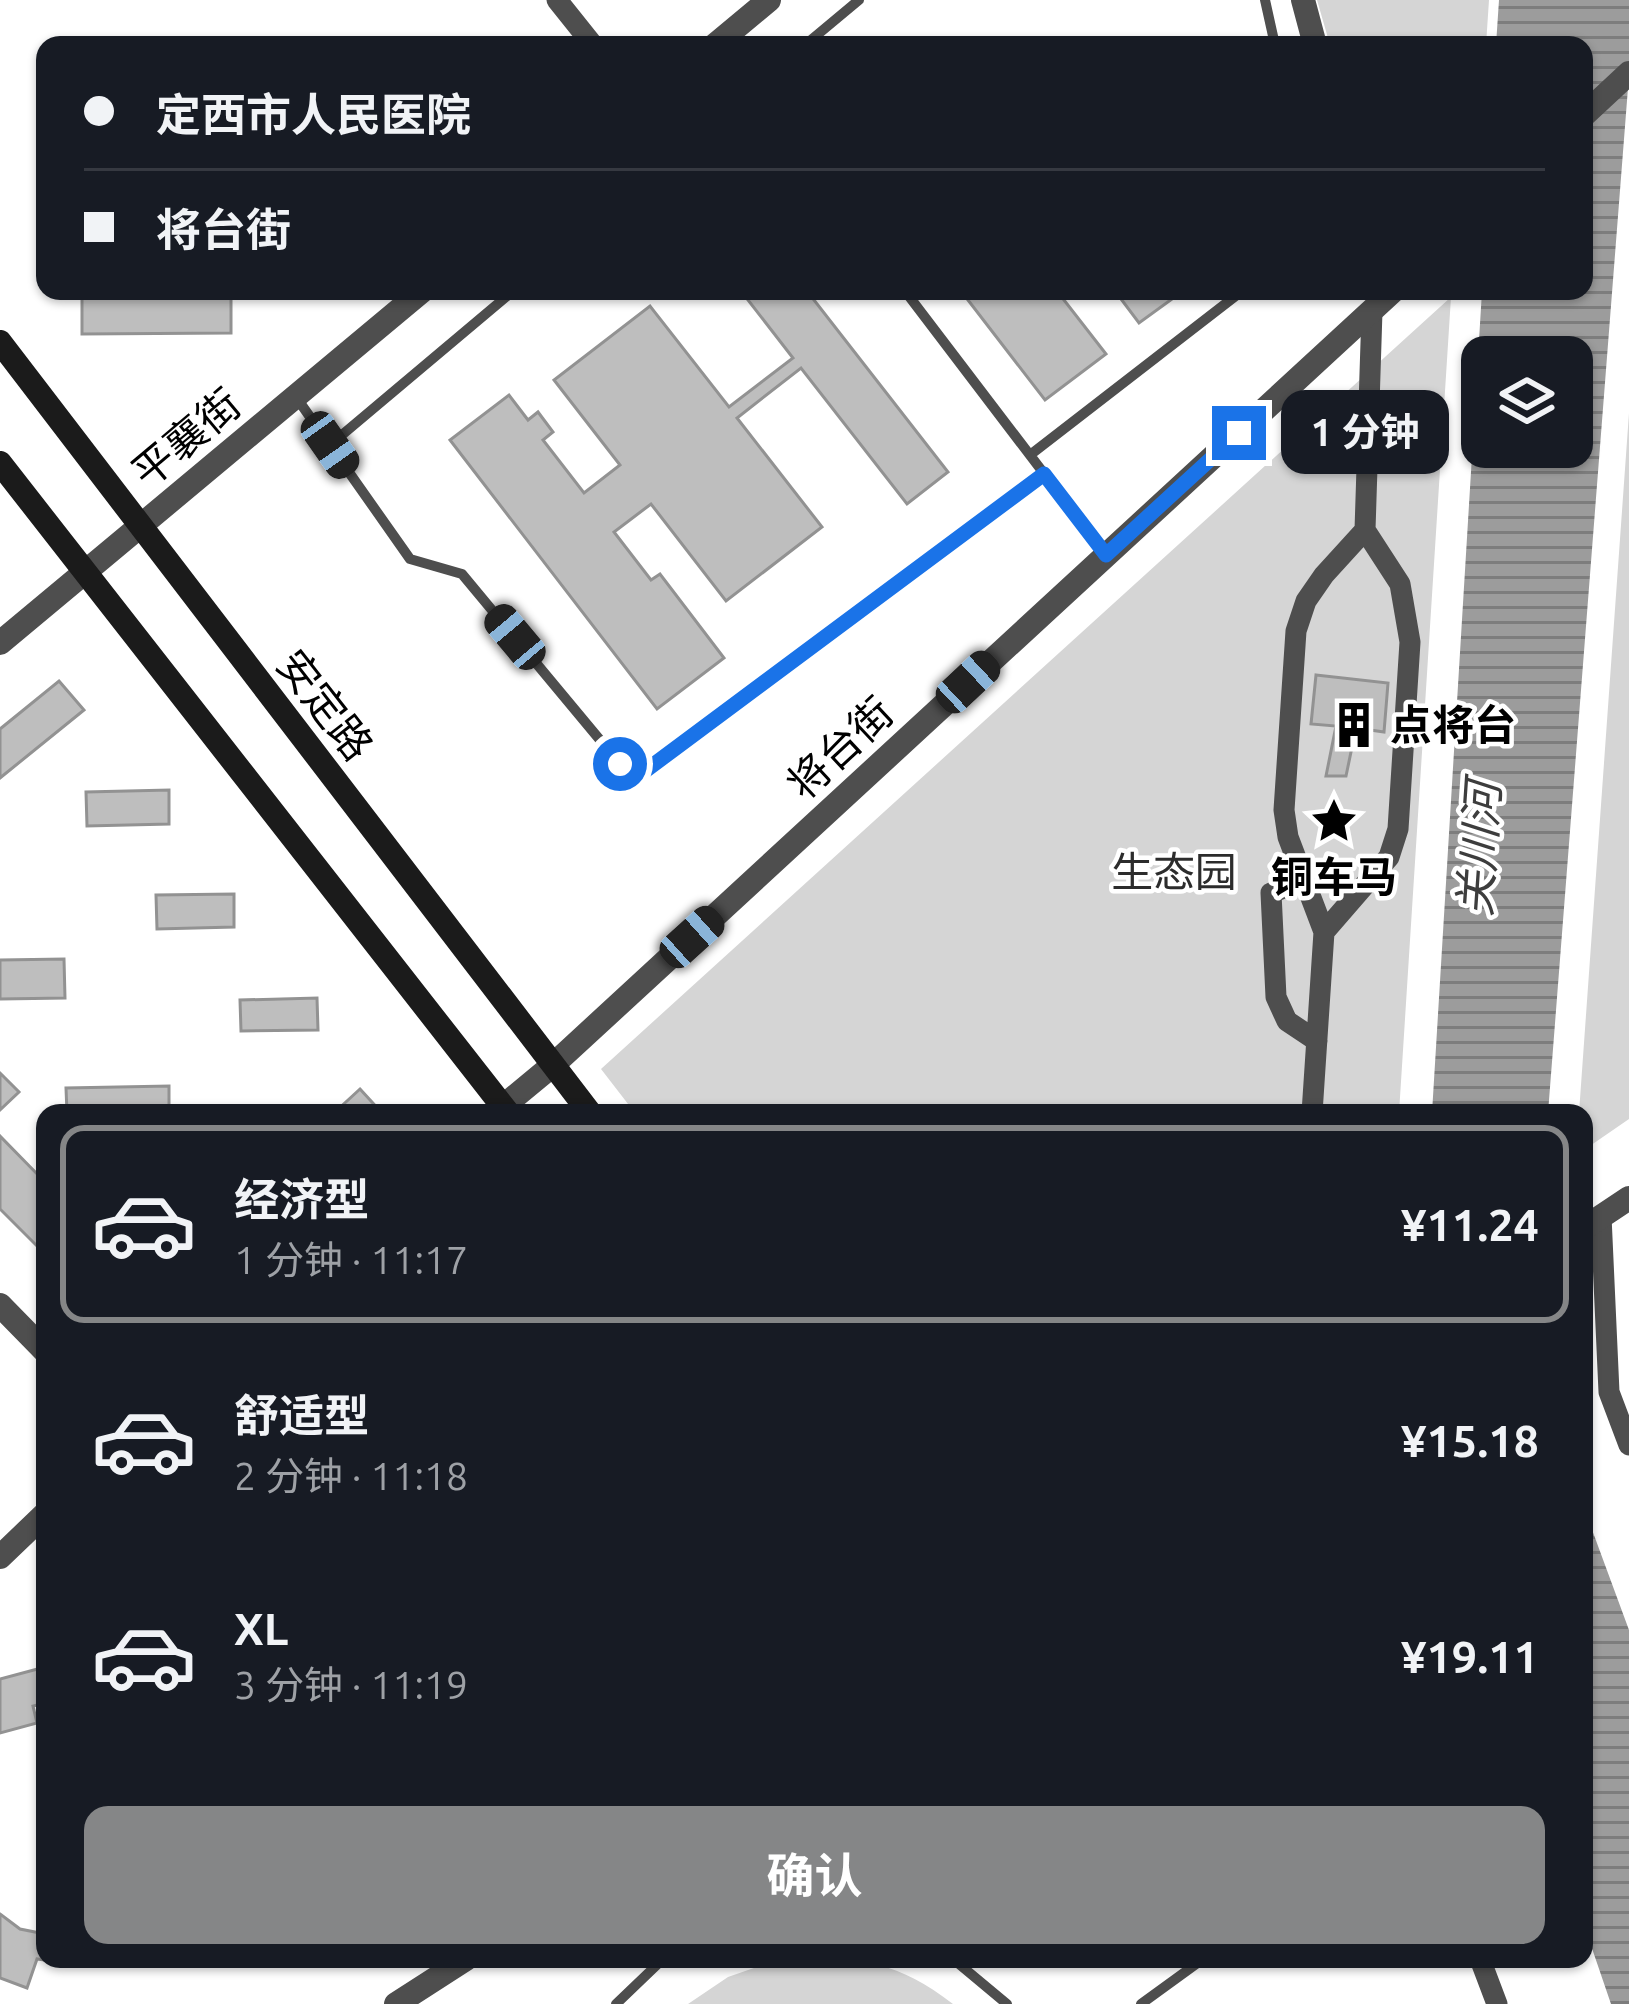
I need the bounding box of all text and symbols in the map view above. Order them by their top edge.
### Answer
text: 定西市人民医院 [156,89,471,140]
text: 将台街 [156,204,291,255]
map controls [1461,336,1593,468]
button: layers [1461,336,1593,468]
street label: 平襄街 [122,379,249,496]
callout: 1 分钟 [1281,391,1449,475]
car [295,405,365,485]
route end [1212,406,1266,460]
text: 1 分钟 [1310,410,1420,453]
car [478,598,552,676]
street label: 安定路 [268,641,383,769]
car [929,644,1007,720]
street label: 将台街 [778,687,902,808]
building icon: 点将台 [1329,700,1379,750]
place label: 点将台 [1390,701,1516,748]
route start [593,737,647,791]
water label: 关川河 [1448,772,1509,918]
place icon: 铜车马 [1309,796,1359,846]
park label: 生态园 [1111,848,1237,895]
place label: 铜车马 [1271,853,1397,900]
car [653,900,731,974]
icon: car [90,1170,198,1278]
text: 经济型 [234,1174,369,1225]
text: ¥11.24 [1401,1199,1539,1250]
text: 1 分钟 · 11:17 [234,1238,468,1281]
icon: car [90,1386,198,1494]
text: 舒适型 [234,1390,369,1441]
text: ¥15.18 [1401,1415,1539,1466]
text: 2 分钟 · 11:18 [234,1454,468,1497]
icon: car [90,1602,198,1710]
text: XL [234,1603,288,1654]
text: ¥19.11 [1401,1631,1539,1682]
text: 3 分钟 · 11:19 [234,1663,468,1706]
button: 确认 [84,1806,1545,1944]

